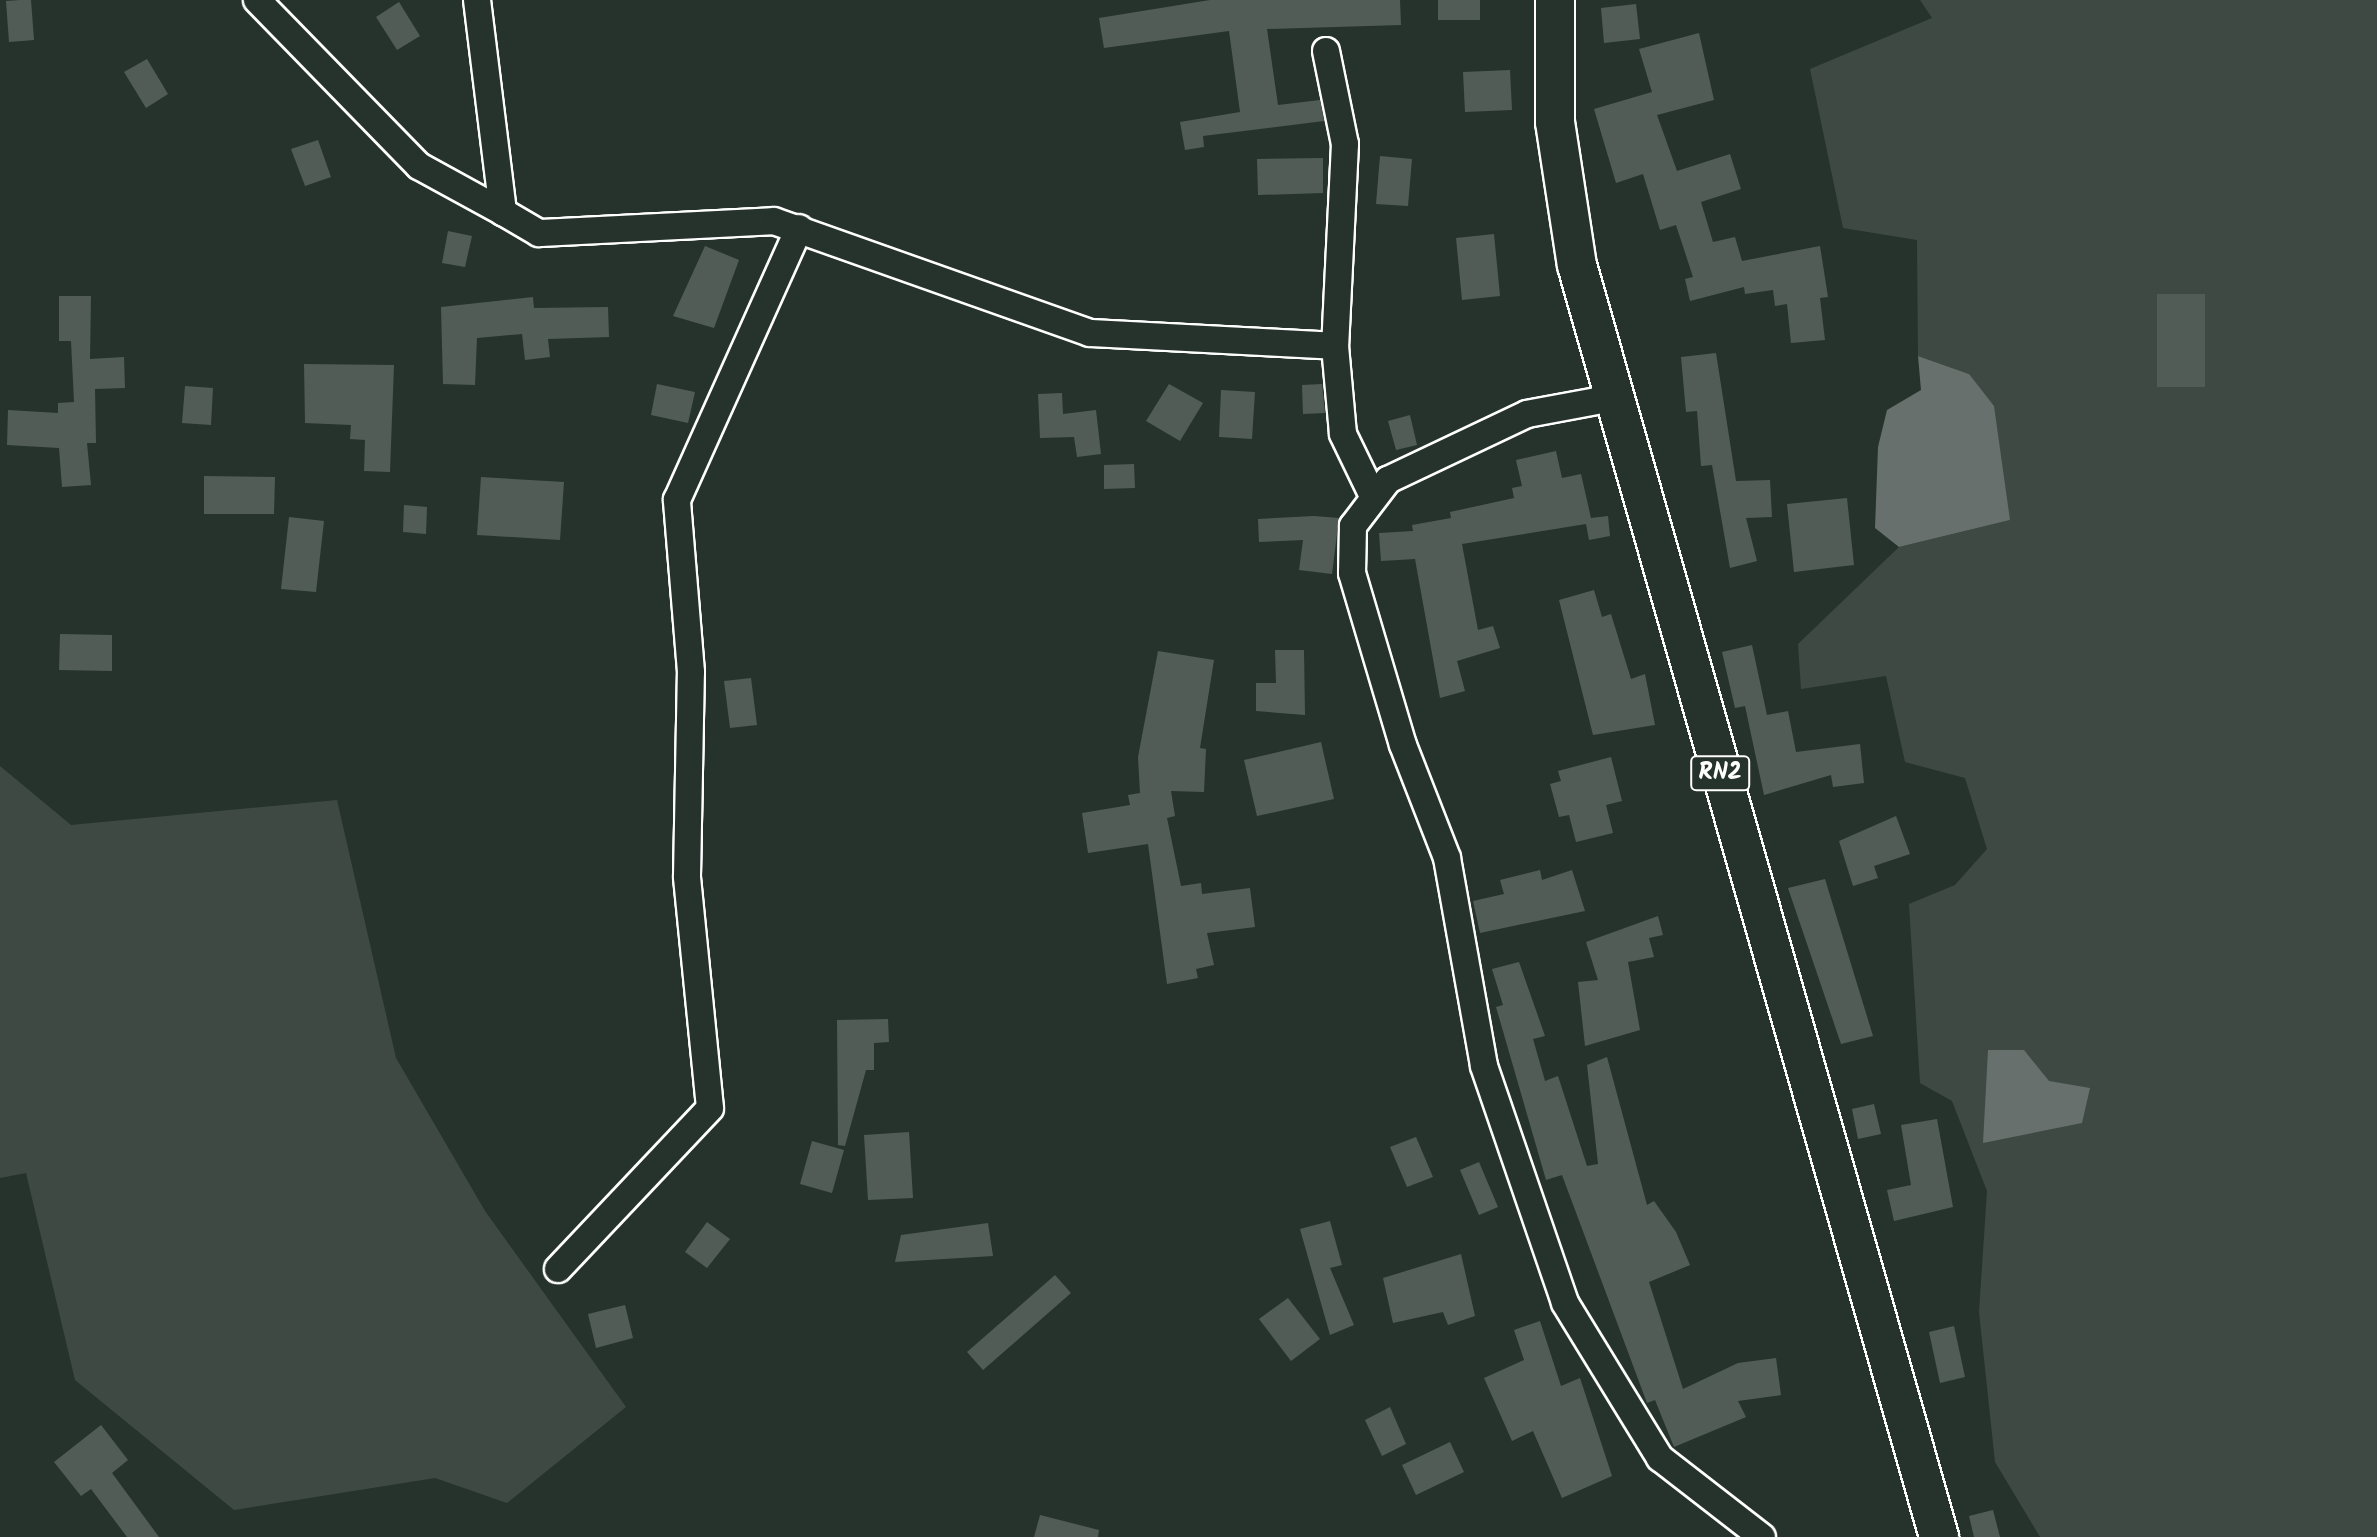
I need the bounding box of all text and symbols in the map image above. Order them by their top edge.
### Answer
road number: RN2 [1690,753,1750,793]

